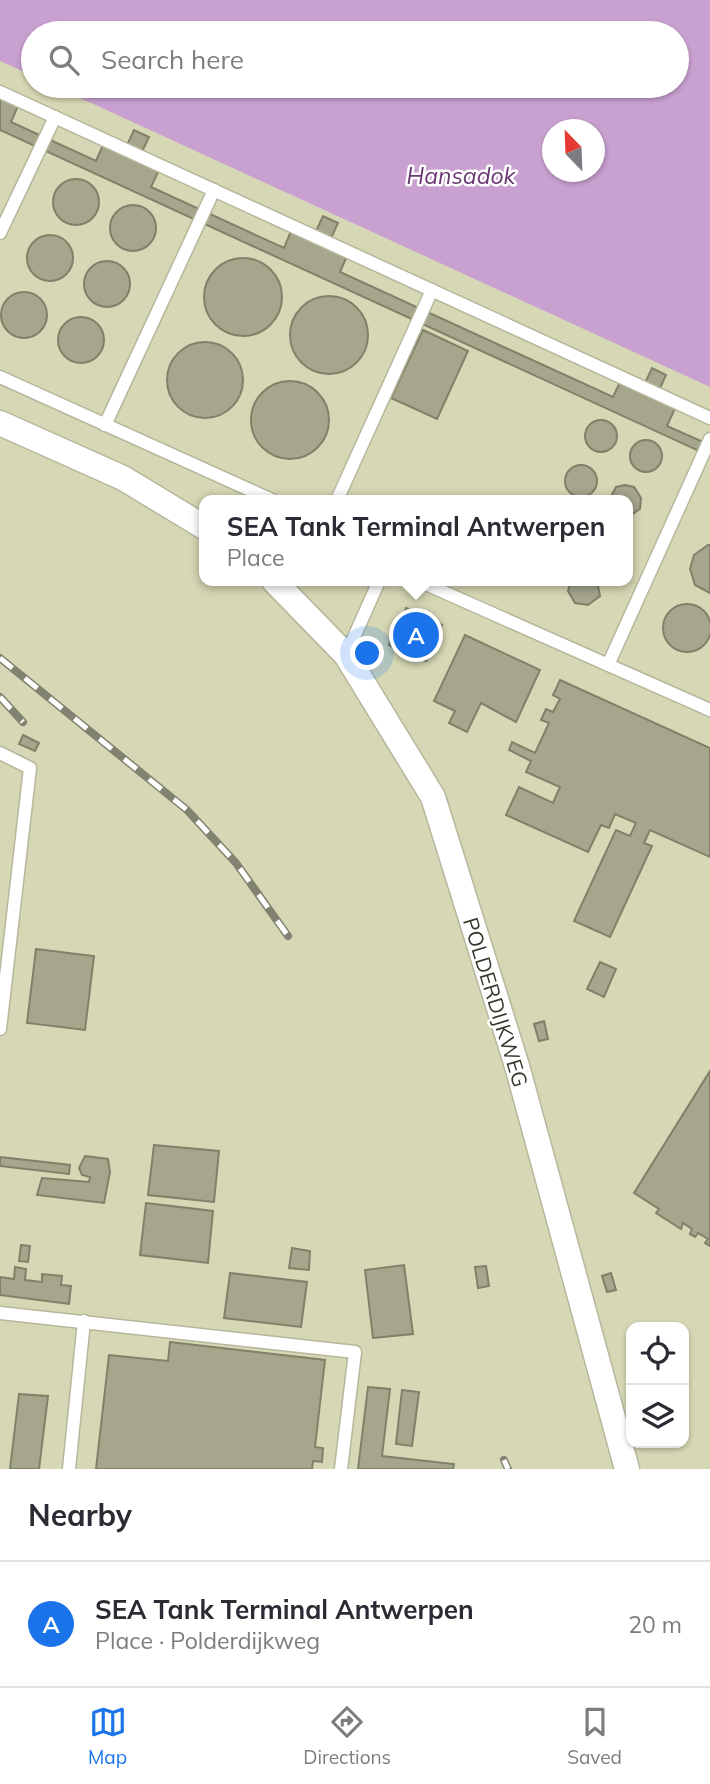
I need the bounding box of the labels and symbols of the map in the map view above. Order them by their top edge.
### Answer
north arrow [542,119,605,182]
water label: Hansadok [407,161,517,190]
pin: A [393,609,439,661]
your location [350,636,384,670]
street label: POLDERDIJKWEG [458,914,534,1090]

